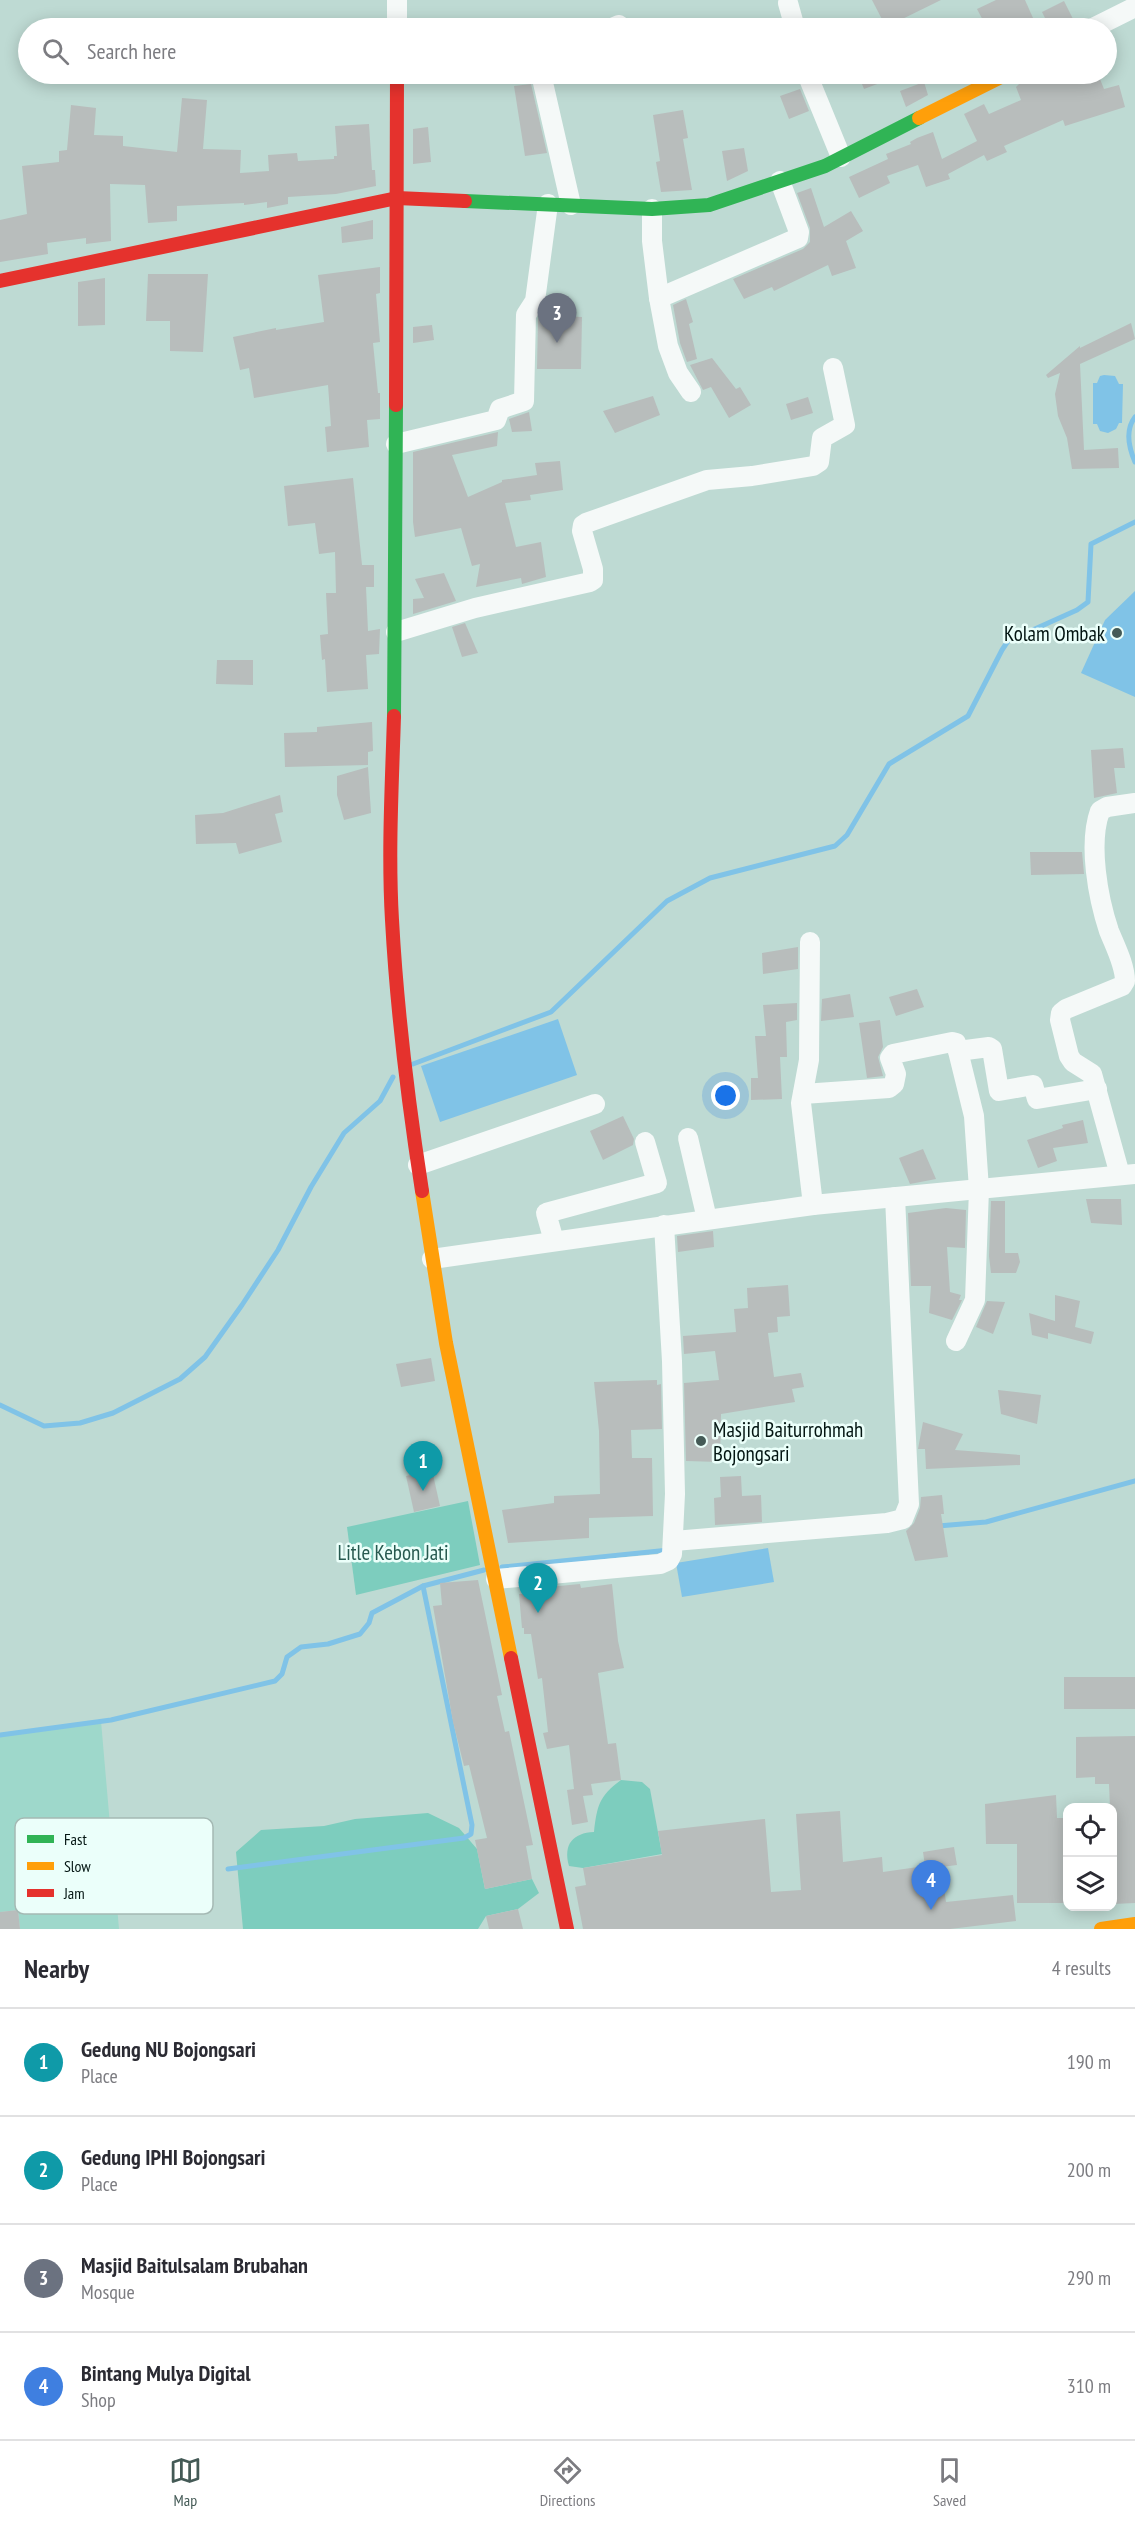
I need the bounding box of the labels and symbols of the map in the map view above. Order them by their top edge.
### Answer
pin: 3 [538,294,576,343]
place label: Kolam Ombak [1004,620,1105,647]
marker: Kolam Ombak [1110,626,1124,640]
your location [711,1081,740,1110]
place label: Masjid Baiturrohmah Bojongsari [713,1416,863,1467]
marker: Masjid Baiturrohmah Bojongsari [694,1434,708,1448]
pin: 1 [404,1442,442,1491]
park label: Litle Kebon Jati [338,1539,448,1566]
pin: 2 [518,1564,558,1613]
legend [15,1818,213,1914]
text: Fast [64,1829,87,1849]
text: Slow [64,1856,91,1876]
pin: 4 [912,1860,950,1910]
text: Jam [63,1883,85,1903]

